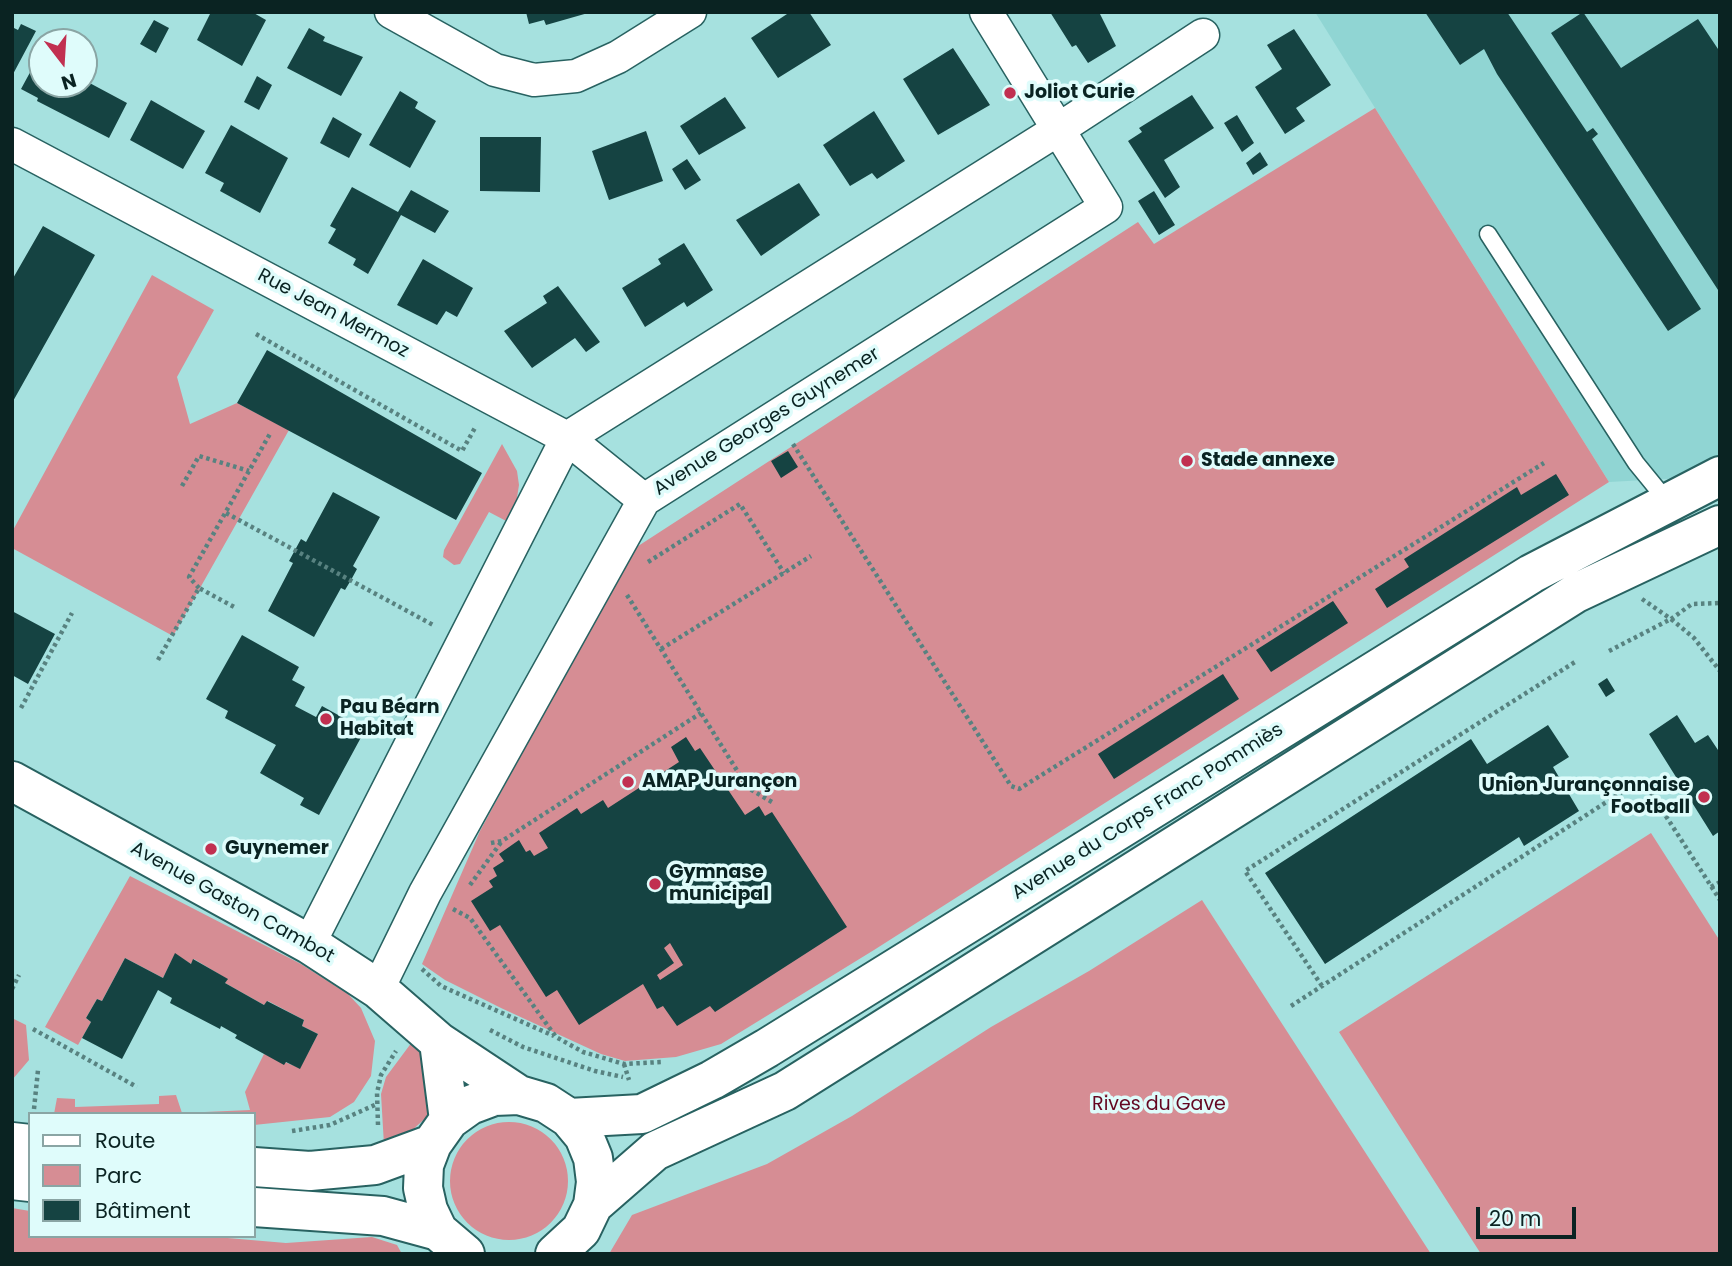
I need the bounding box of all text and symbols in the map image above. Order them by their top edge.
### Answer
north arrow [28,28,98,98]
text: N [58,67,79,97]
place label: Joliot Curie [1024,82,1135,104]
marker: Joliot Curie [1002,85,1018,101]
street label: Rue Jean Mermoz [253,264,413,364]
street label: Avenue Georges Guynemer [650,343,884,501]
place label: Stade annexe [1201,450,1335,472]
marker: Stade annexe [1179,453,1195,469]
place label: Pau Béarn Habitat [340,697,440,741]
marker: Pau Béarn Habitat [318,711,334,727]
street label: Avenue du Corps Franc Pommiès [1008,719,1288,905]
place label: AMAP Jurançon [642,771,797,793]
marker: AMAP Jurançon [620,774,636,790]
place label: Union Jurançonnaise Football [1482,775,1690,819]
marker: Union Jurançonnaise Football [1696,789,1712,805]
street label: Avenue Gaston Cambot [126,837,338,969]
place label: Guynemer [225,838,329,860]
marker: Guynemer [203,841,219,857]
place label: Gymnase municipal [669,862,769,906]
marker: Gymnase municipal [647,876,663,892]
park label: Rives du Gave [1092,1094,1226,1116]
legend [28,1112,256,1238]
text: Route [95,1126,155,1155]
text: Parc [95,1161,142,1190]
scale bar [1480,1192,1580,1236]
text: Bâtiment [95,1196,191,1225]
text: 20 m [1489,1204,1542,1233]

